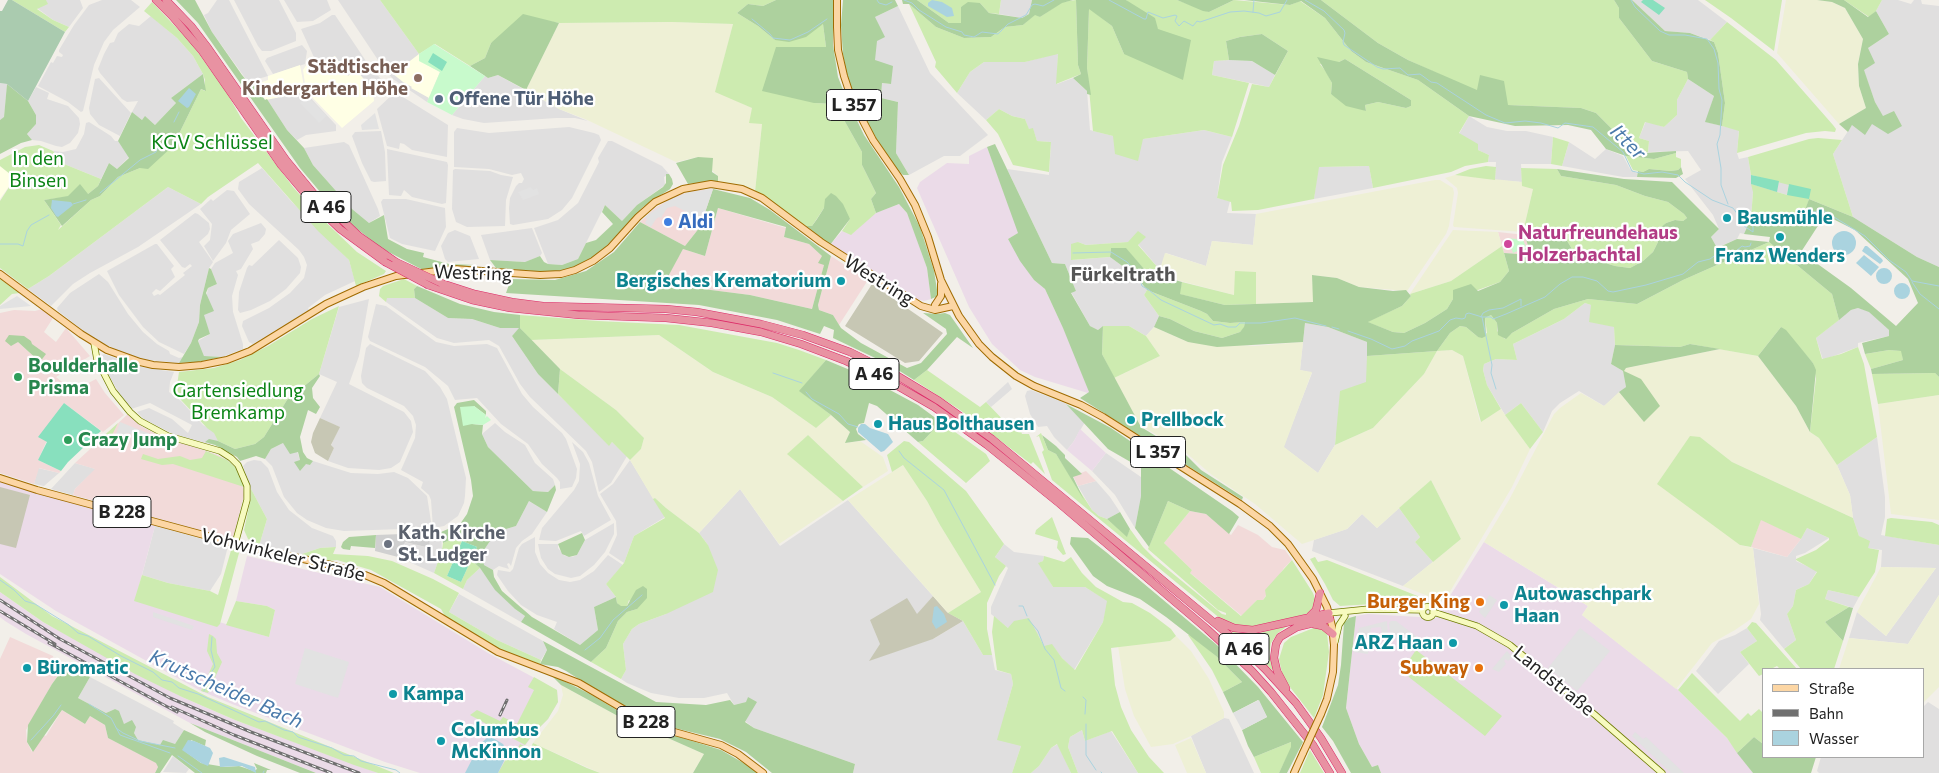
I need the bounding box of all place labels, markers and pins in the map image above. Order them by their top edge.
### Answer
place label: Städtischer Kindergarten Höhe [242,56,408,100]
marker: Städtischer Kindergarten Höhe [412,72,424,84]
place label: Offene Tür Höhe [449,88,594,110]
marker: Offene Tür Höhe [433,93,445,105]
place label: Bausmühle [1737,207,1833,229]
place label: Aldi [678,211,713,233]
marker: Bausmühle [1721,212,1733,224]
marker: Aldi [662,216,674,228]
place label: Naturfreundehaus Holzerbachtal [1518,222,1678,266]
marker: Franz Wenders [1774,231,1786,243]
marker: Naturfreundehaus Holzerbachtal [1502,238,1514,250]
place label: Franz Wenders [1715,245,1845,267]
place label: Bergisches Krematorium [616,270,831,292]
marker: Bergisches Krematorium [835,275,847,287]
place label: Boulderhalle Prisma [28,355,138,399]
marker: Boulderhalle Prisma [12,371,24,383]
place label: Prellbock [1141,409,1224,431]
place label: Haus Bolthausen [888,413,1034,435]
marker: Prellbock [1125,414,1137,426]
marker: Haus Bolthausen [872,418,884,430]
place label: Crazy Jump [78,429,177,451]
marker: Crazy Jump [62,434,74,446]
place label: Kath. Kirche St. Ludger [398,522,505,566]
marker: Kath. Kirche St. Ludger [382,538,394,550]
place label: Autowaschpark Haan [1514,583,1652,627]
place label: Burger King [1367,591,1470,613]
marker: Burger King [1474,596,1486,608]
marker: Autowaschpark Haan [1498,599,1510,611]
place label: ARZ Haan [1354,632,1443,654]
marker: ARZ Haan [1447,637,1459,649]
place label: Büromatic [37,657,128,679]
place label: Subway [1400,657,1469,679]
marker: Büromatic [21,662,33,674]
marker: Subway [1473,662,1485,674]
place label: Kampa [403,683,464,705]
marker: Kampa [387,688,399,700]
place label: Columbus McKinnon [451,719,541,763]
marker: Columbus McKinnon [435,735,447,747]

